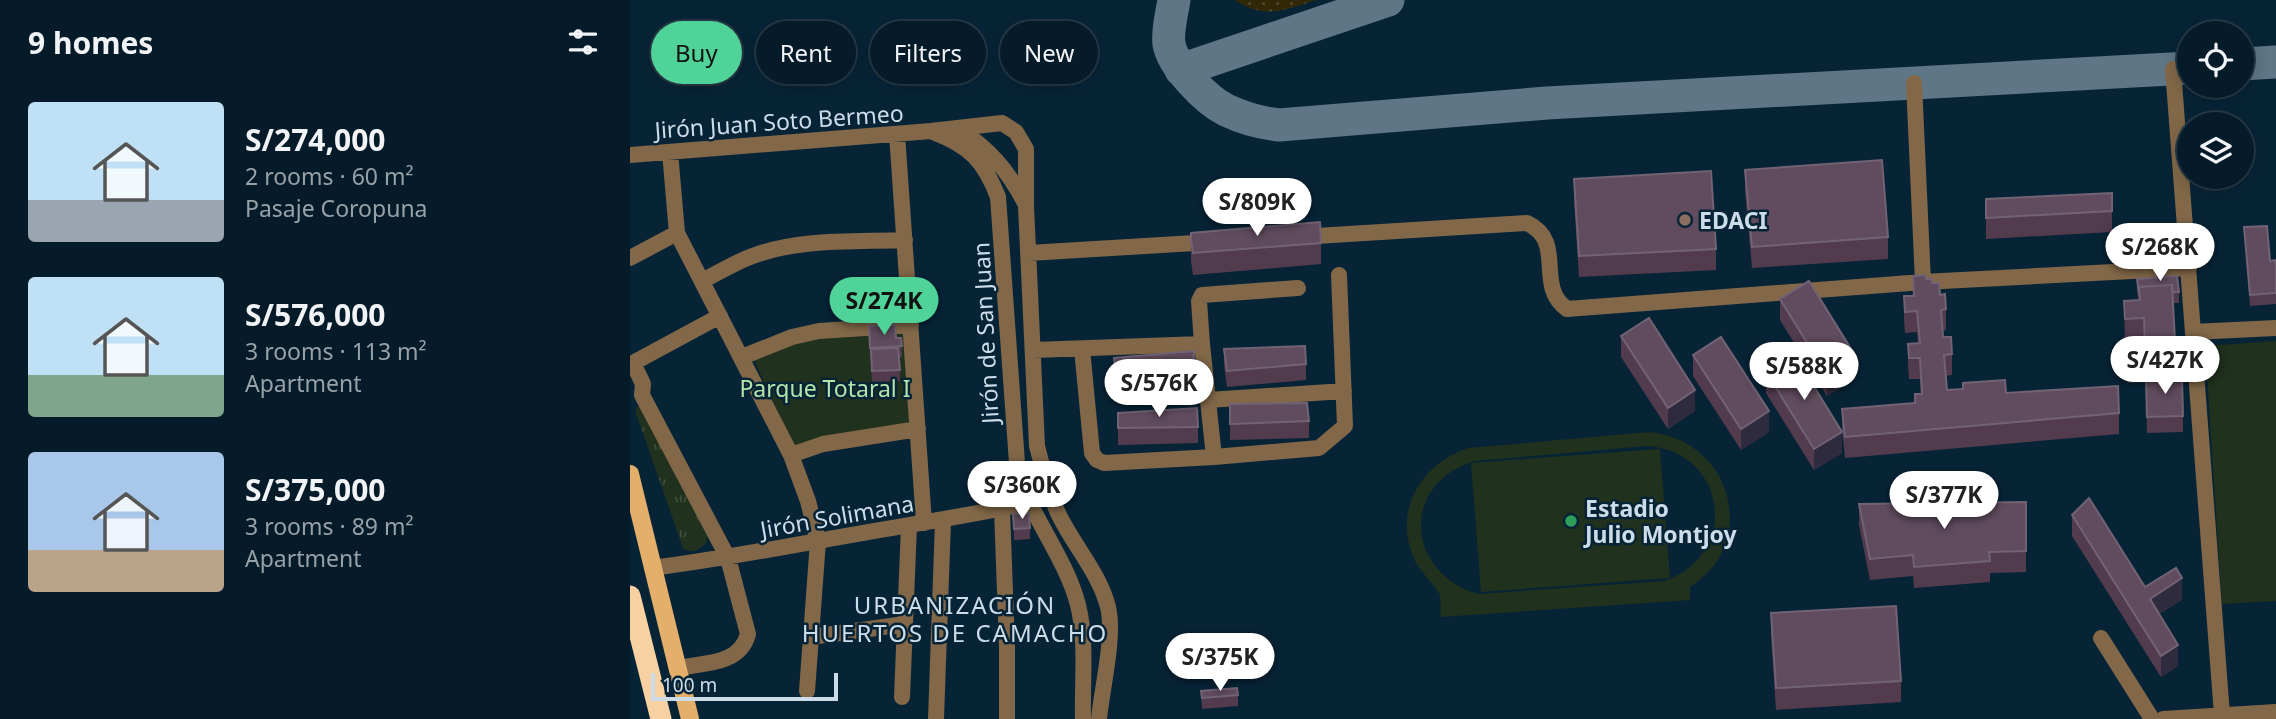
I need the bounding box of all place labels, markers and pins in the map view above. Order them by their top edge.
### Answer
pin: S/809K [1200,178,1314,238]
place label: EDACI [1699,204,1767,236]
marker: EDACI [1677,212,1693,228]
pin: S/268K [2103,224,2217,283]
pin: S/274K [827,278,941,337]
pin: S/427K [2108,336,2222,396]
pin: S/588K [1747,342,1861,402]
pin: S/576K [1102,360,1216,419]
pin: S/360K [965,462,1079,521]
pin: S/377K [1887,472,2001,531]
place label: Estadio Julio Montjoy [1583,492,1737,550]
marker: Estadio Julio Montjoy [1563,513,1579,529]
pin: S/375K [1163,634,1277,693]

